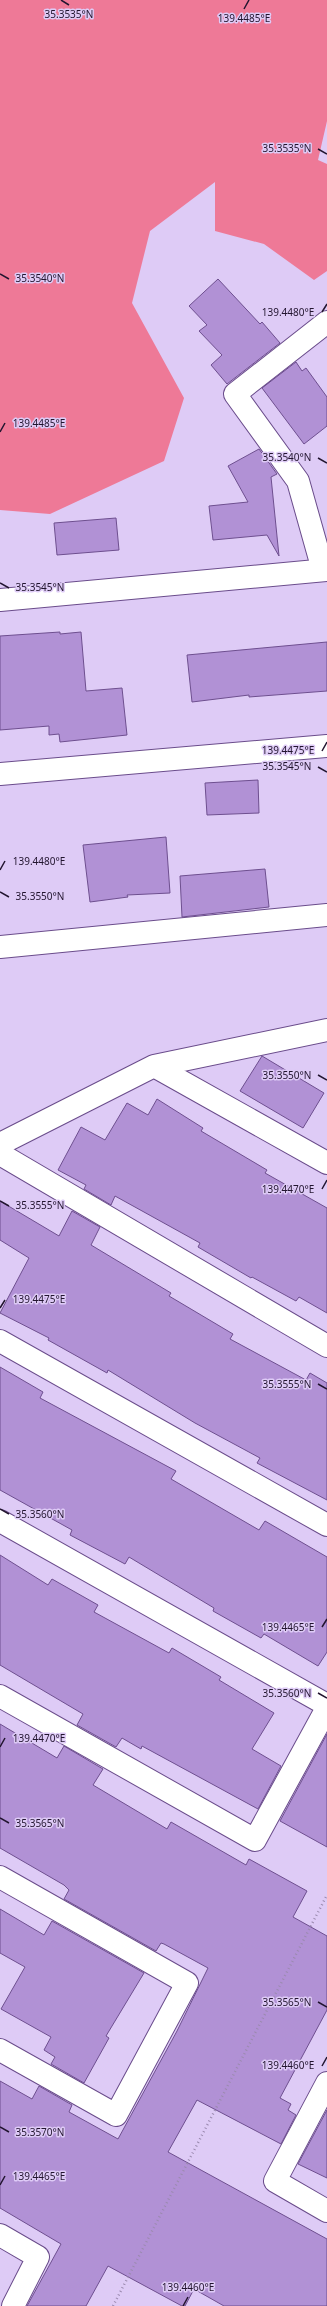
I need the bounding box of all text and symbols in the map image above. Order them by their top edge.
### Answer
text: 35.3535°N [45,7,93,21]
text: 139.4485°E [218,11,270,25]
text: 35.3535°N [263,141,311,155]
text: 35.3540°N [16,271,64,285]
text: 139.4480°E [262,305,314,319]
text: 139.4485°E [13,416,65,430]
text: 35.3540°N [263,450,311,464]
text: 35.3545°N [16,580,64,594]
text: 139.4475°E [262,743,314,757]
text: 35.3545°N [263,759,311,773]
text: 139.4480°E [13,854,65,868]
text: 35.3550°N [16,889,64,903]
text: 35.3550°N [263,1068,311,1082]
text: 139.4470°E [262,1182,314,1196]
text: 35.3555°N [16,1198,64,1212]
text: 139.4475°E [13,1292,65,1306]
text: 35.3555°N [263,1377,311,1391]
text: 35.3560°N [16,1507,64,1521]
text: 139.4465°E [262,1620,314,1634]
text: 35.3560°N [263,1686,311,1700]
text: 139.4470°E [13,1731,65,1745]
text: 35.3565°N [16,1816,64,1830]
text: 35.3565°N [263,1995,311,2009]
text: 139.4460°E [262,2058,314,2072]
text: 35.3570°N [16,2125,64,2139]
text: 139.4465°E [13,2169,65,2183]
text: 139.4460°E [162,2280,214,2294]

